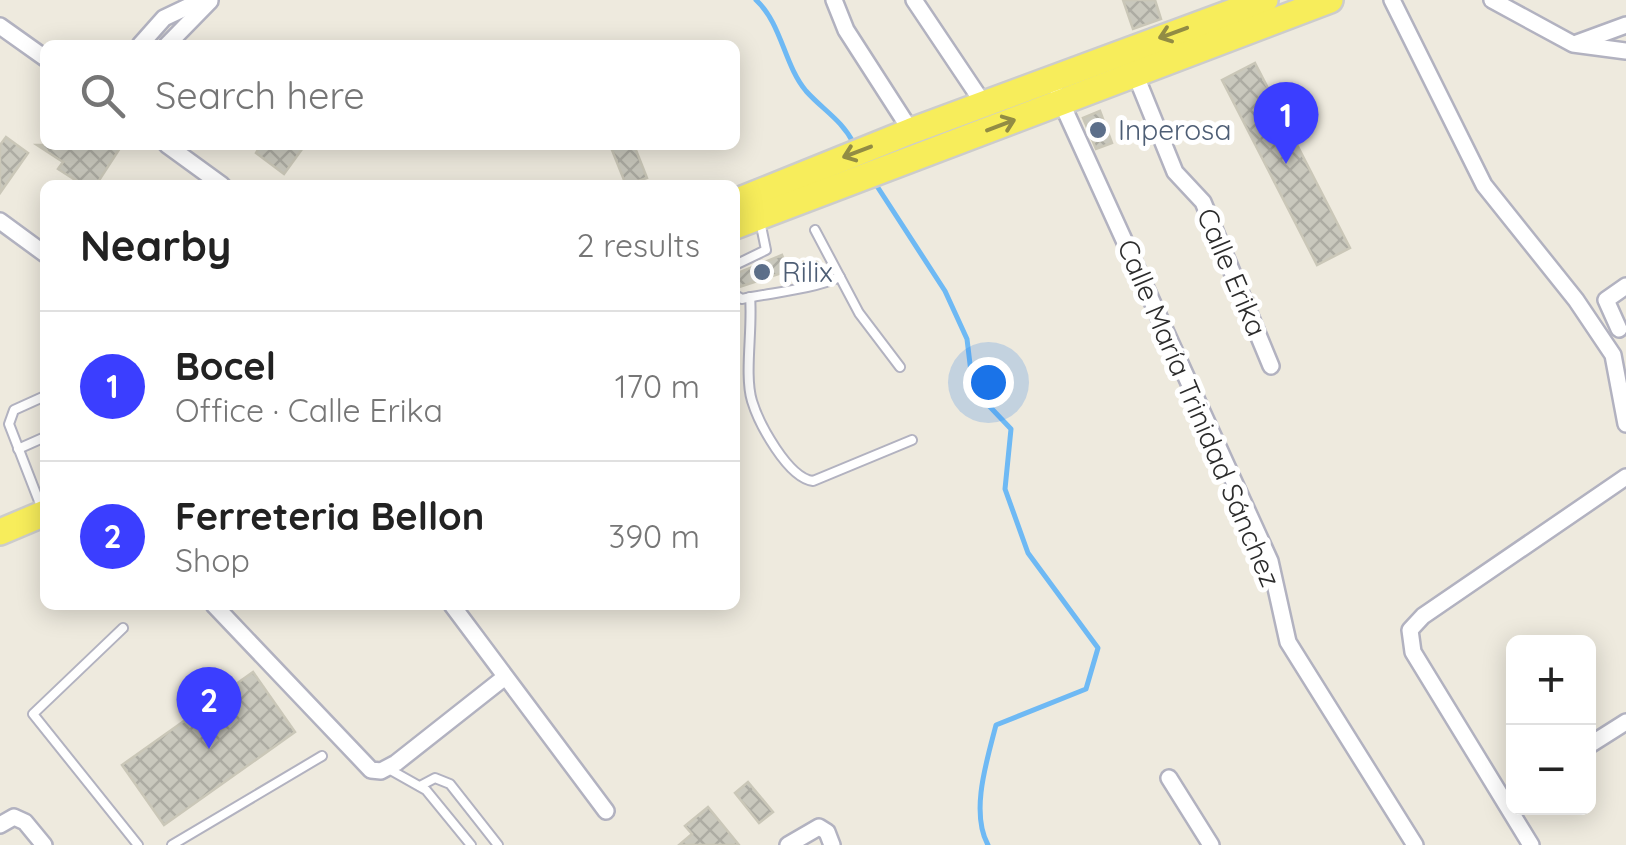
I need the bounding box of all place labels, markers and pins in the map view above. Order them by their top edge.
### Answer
pin: 1 [1254,81,1318,164]
place label: Inperosa [1118,112,1231,147]
marker: Inperosa [1087,119,1109,141]
place label: Rilix [782,254,833,289]
marker: Rilix [751,261,773,283]
pin: 2 [176,666,242,749]

